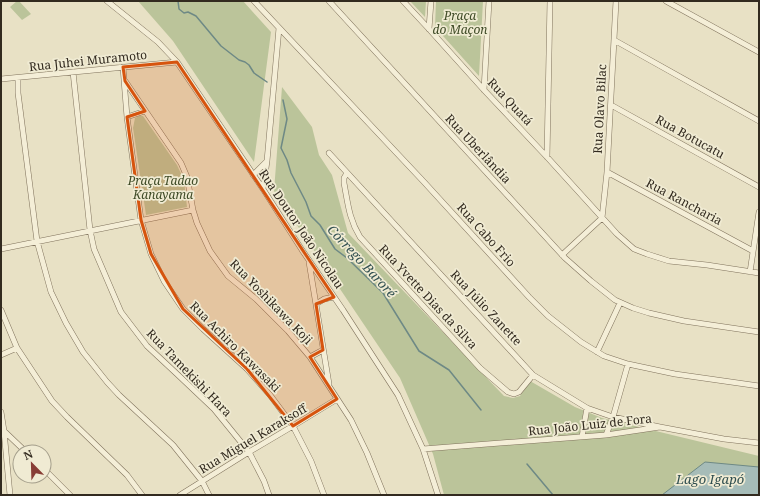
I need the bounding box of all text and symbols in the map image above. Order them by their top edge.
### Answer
park label: Praça do Maçon [432,7,488,38]
street label: Rua Juhei Muramoto [28,46,148,75]
street label: Rua Olavo Bilac [589,64,610,154]
street label: Rua Quatá [484,74,537,129]
street label: Rua Uberlândia [442,110,515,187]
street label: Rua Botucatu [653,111,728,163]
street label: Rua Doutor João Nicolau [255,166,348,292]
park label: Praça Tadao Kanayama [127,172,198,203]
street label: Rua Rancharia [643,174,726,229]
street label: Rua Cabo Frio [453,199,520,270]
water label: Córrego Baroré [324,221,401,302]
street label: Rua Yvette Dias da Silva [375,241,481,353]
street label: Rua Yoshikawa Koji [226,255,317,348]
street label: Rua Júlio Zanette [447,266,526,349]
street label: Rua Achiro Kawasaki [186,298,285,396]
street label: Rua Tamekishi Hara [143,325,236,421]
street label: Rua Miguel Karaksoff [196,399,311,478]
street label: Rua João Luiz de Fora [527,410,653,439]
north arrow [12,444,52,484]
text: N [21,446,35,463]
water label: Lago Igapó [675,470,744,488]

